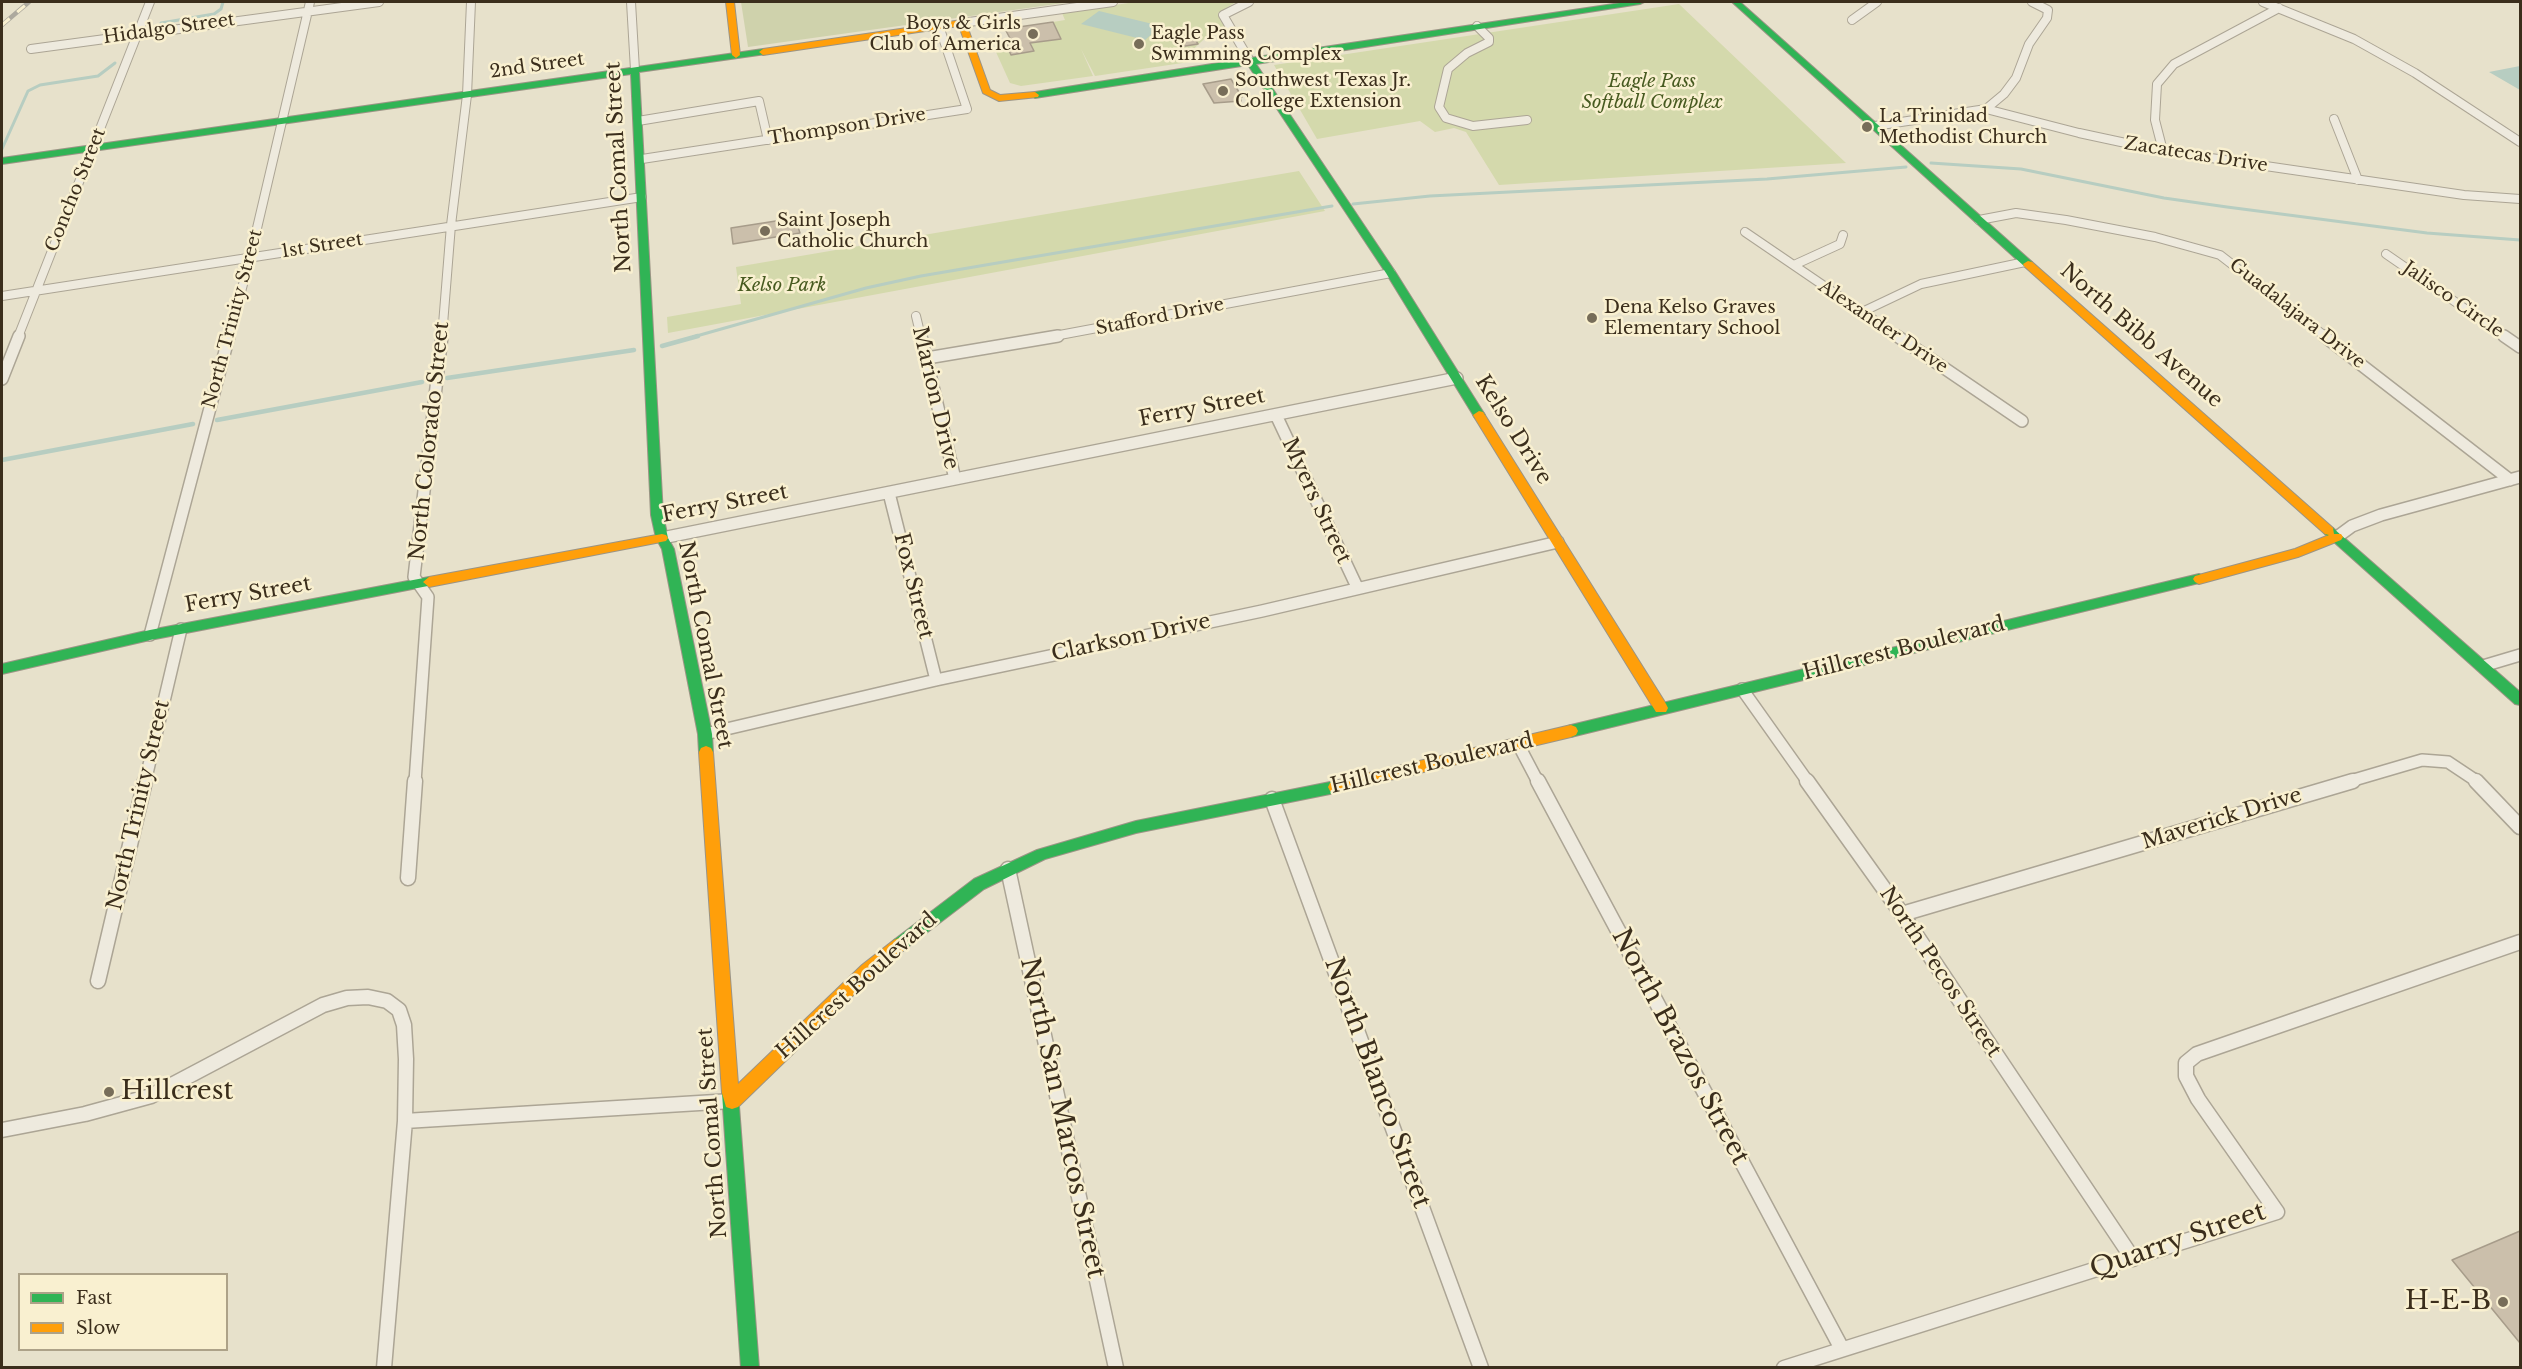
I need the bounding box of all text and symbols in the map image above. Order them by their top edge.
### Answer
street label: Hidalgo Street [102,9,236,49]
place label: Boys & Girls Club of America [869,13,1021,56]
place label: Eagle Pass Swimming Complex [1151,23,1342,66]
marker: Boys & Girls Club of America [1026,27,1040,41]
marker: Eagle Pass Swimming Complex [1132,37,1146,51]
street label: 2nd Street [488,49,586,83]
street label: North Comal Street [601,61,637,273]
place label: Southwest Texas Jr. College Extension [1235,70,1411,112]
park label: Eagle Pass Softball Complex [1581,71,1723,113]
marker: Southwest Texas Jr. College Extension [1216,84,1230,98]
street label: Thompson Drive [767,104,927,150]
place label: La Trinidad Methodist Church [1879,106,2047,148]
marker: La Trinidad Methodist Church [1860,120,1874,134]
street label: Concho Street [41,125,111,255]
street label: Zacatecas Drive [2123,133,2269,177]
place label: Saint Joseph Catholic Church [777,210,928,252]
marker: Saint Joseph Catholic Church [758,224,772,238]
street label: North Trinity Street [199,227,267,411]
street label: 1st Street [280,229,364,263]
street label: Guadalajara Drive [2225,254,2369,374]
street label: Jalisco Circle [2398,257,2508,343]
street label: North Bibb Avenue [2055,259,2227,413]
park label: Kelso Park [738,275,826,297]
street label: Alexander Drive [1814,276,1952,378]
street label: Stafford Drive [1094,294,1226,340]
place label: Dena Kelso Graves Elementary School [1604,297,1780,340]
marker: Dena Kelso Graves Elementary School [1585,311,1599,325]
street label: North Colorado Street [405,320,455,562]
street label: Marion Drive [906,324,964,472]
street label: Kelso Drive [1469,371,1557,489]
street label: Ferry Street [1137,383,1267,433]
street label: Myers Street [1276,434,1356,568]
street label: Ferry Street [660,479,790,529]
street label: Fox Street [888,530,938,642]
street label: North Comal Street [672,539,738,751]
street label: Ferry Street [183,571,313,619]
street label: Clarkson Drive [1049,609,1213,667]
street label: Hillcrest Boulevard [1800,612,2008,686]
street label: North Trinity Street [103,697,175,913]
street label: Hillcrest Boulevard [1328,728,1536,800]
street label: Maverick Drive [2139,783,2305,855]
street label: North Pecos Street [1874,882,2006,1062]
street label: Hillcrest Boulevard [771,907,943,1065]
street label: North Brazos Street [1605,924,1755,1170]
street label: North Blanco Street [1317,953,1437,1213]
street label: North San Marcos Street [1013,955,1111,1281]
street label: North Comal Street [693,1027,733,1239]
place label: Hillcrest [121,1076,233,1108]
marker: Hillcrest [102,1085,116,1099]
street label: Quarry Street [2086,1196,2270,1286]
legend [18,1273,228,1351]
place label: H-E-B [2405,1286,2491,1318]
text: Fast [76,1287,112,1309]
marker: H-E-B [2496,1295,2510,1309]
text: Slow [76,1317,120,1339]

